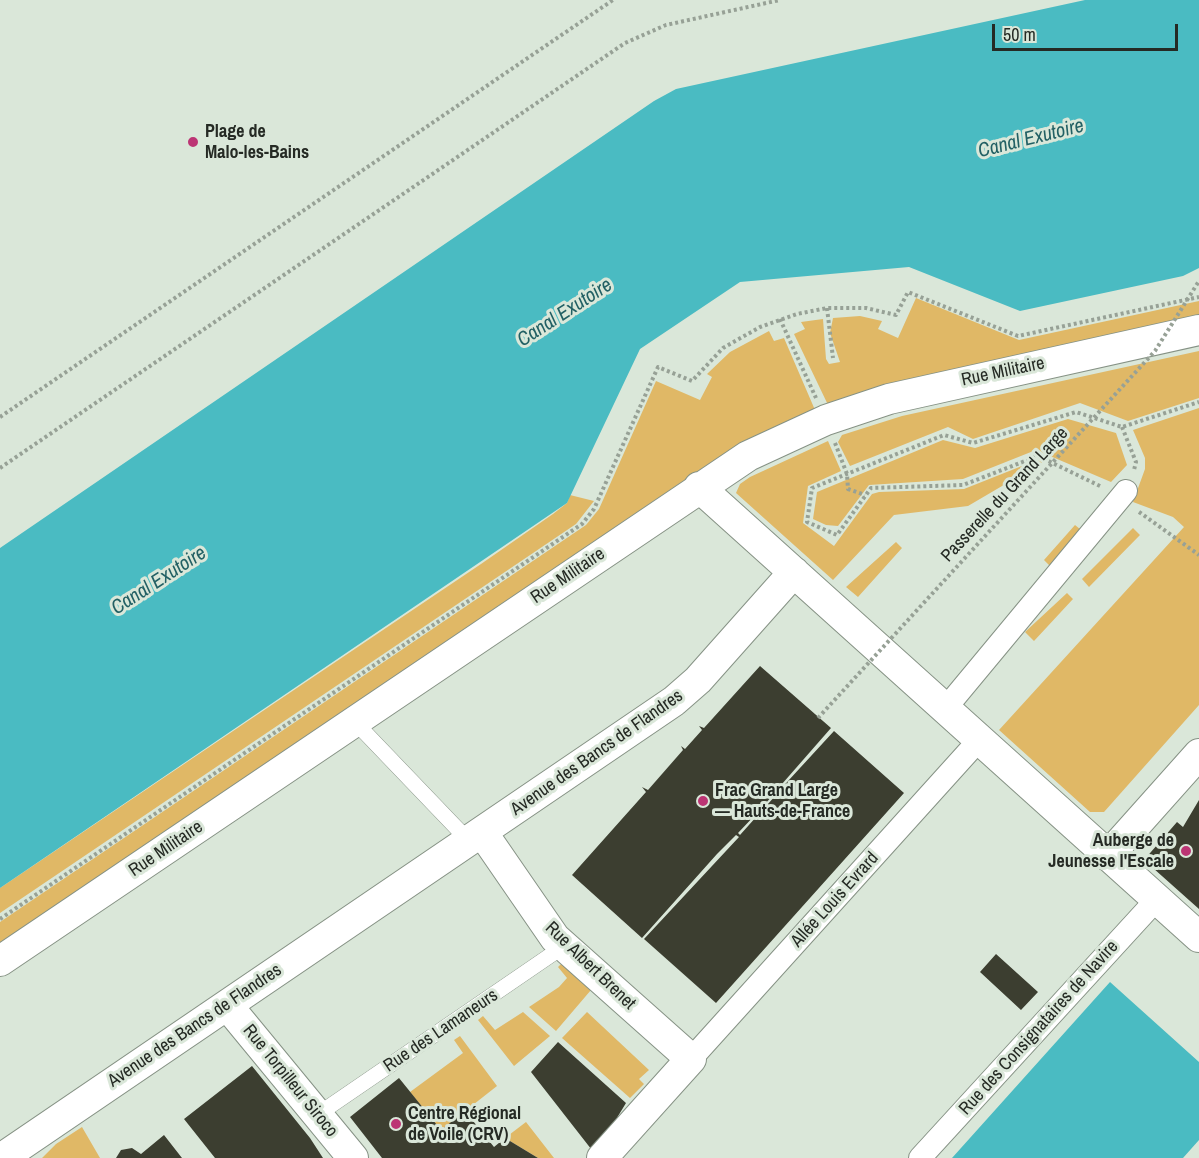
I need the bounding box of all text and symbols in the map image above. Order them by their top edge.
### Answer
scale bar [995,12,1181,50]
text: 50 m [1003,22,1036,47]
water label: Canal Exutoire [975,114,1087,164]
place label: Plage de Malo-les-Bains [205,121,309,164]
marker: Plage de Malo-les-Bains [186,135,200,149]
water label: Canal Exutoire [513,273,617,353]
street label: Rue Militaire [959,353,1047,391]
street label: Passerelle du Grand Large [937,423,1073,567]
water label: Canal Exutoire [107,541,211,621]
street label: Rue Militaire [527,543,609,609]
street label: Avenue des Bancs de Flandres [507,685,687,821]
place label: Frac Grand Large — Hauts-de-France [715,780,850,822]
marker: Frac Grand Large — Hauts-de-France [696,794,710,808]
street label: Rue Militaire [125,816,207,882]
place label: Auberge de Jeunesse l'Escale [1048,830,1174,872]
marker: Auberge de Jeunesse l'Escale [1179,844,1193,858]
street label: Allée Louis Evrard [787,848,883,952]
street label: Rue Albert Brenet [540,917,640,1015]
street label: Rue des Consignataires de Navire [955,936,1123,1120]
street label: Avenue des Bancs de Flandres [104,960,286,1092]
street label: Rue des Lamaneurs [380,985,502,1077]
street label: Rue Torpilleur Siroco [238,1020,342,1142]
place label: Centre Régional de Voile (CRV) [408,1103,521,1146]
marker: Centre Régional de Voile (CRV) [389,1117,403,1131]

